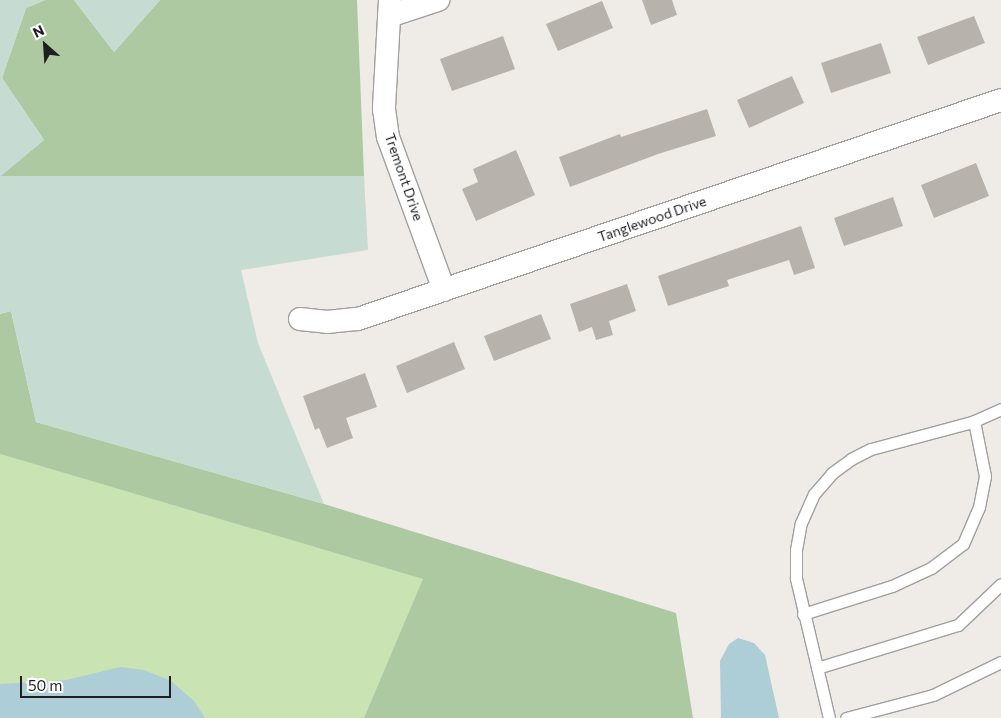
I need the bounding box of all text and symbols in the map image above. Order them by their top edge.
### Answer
north arrow [20,20,70,70]
text: N [30,21,47,41]
street label: Tremont Drive [381,131,427,223]
street label: Tanglewood Drive [595,193,709,245]
scale bar [22,666,174,698]
text: 50 m [28,676,62,694]

